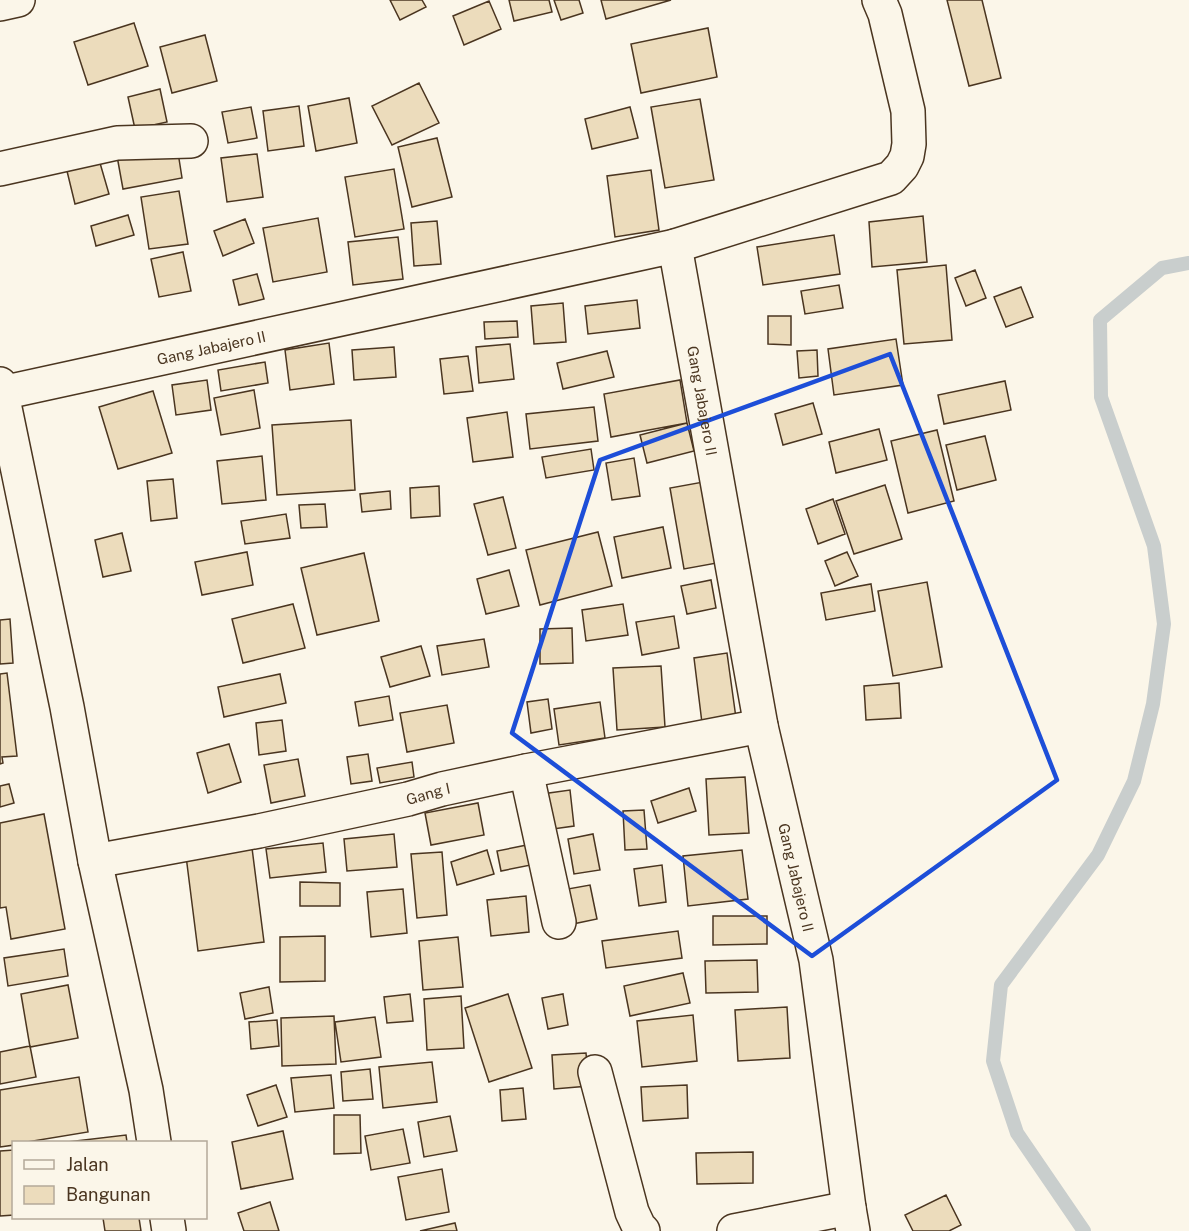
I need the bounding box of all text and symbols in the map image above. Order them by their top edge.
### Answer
street label: Gang Jabajero II [155,327,267,367]
street label: Gang Jabajero II [685,345,721,457]
street label: Gang I [404,779,452,808]
street label: Gang Jabajero II [776,821,818,933]
legend [12,1141,207,1219]
text: Jalan [66,1154,109,1175]
text: Bangunan [66,1184,151,1205]

